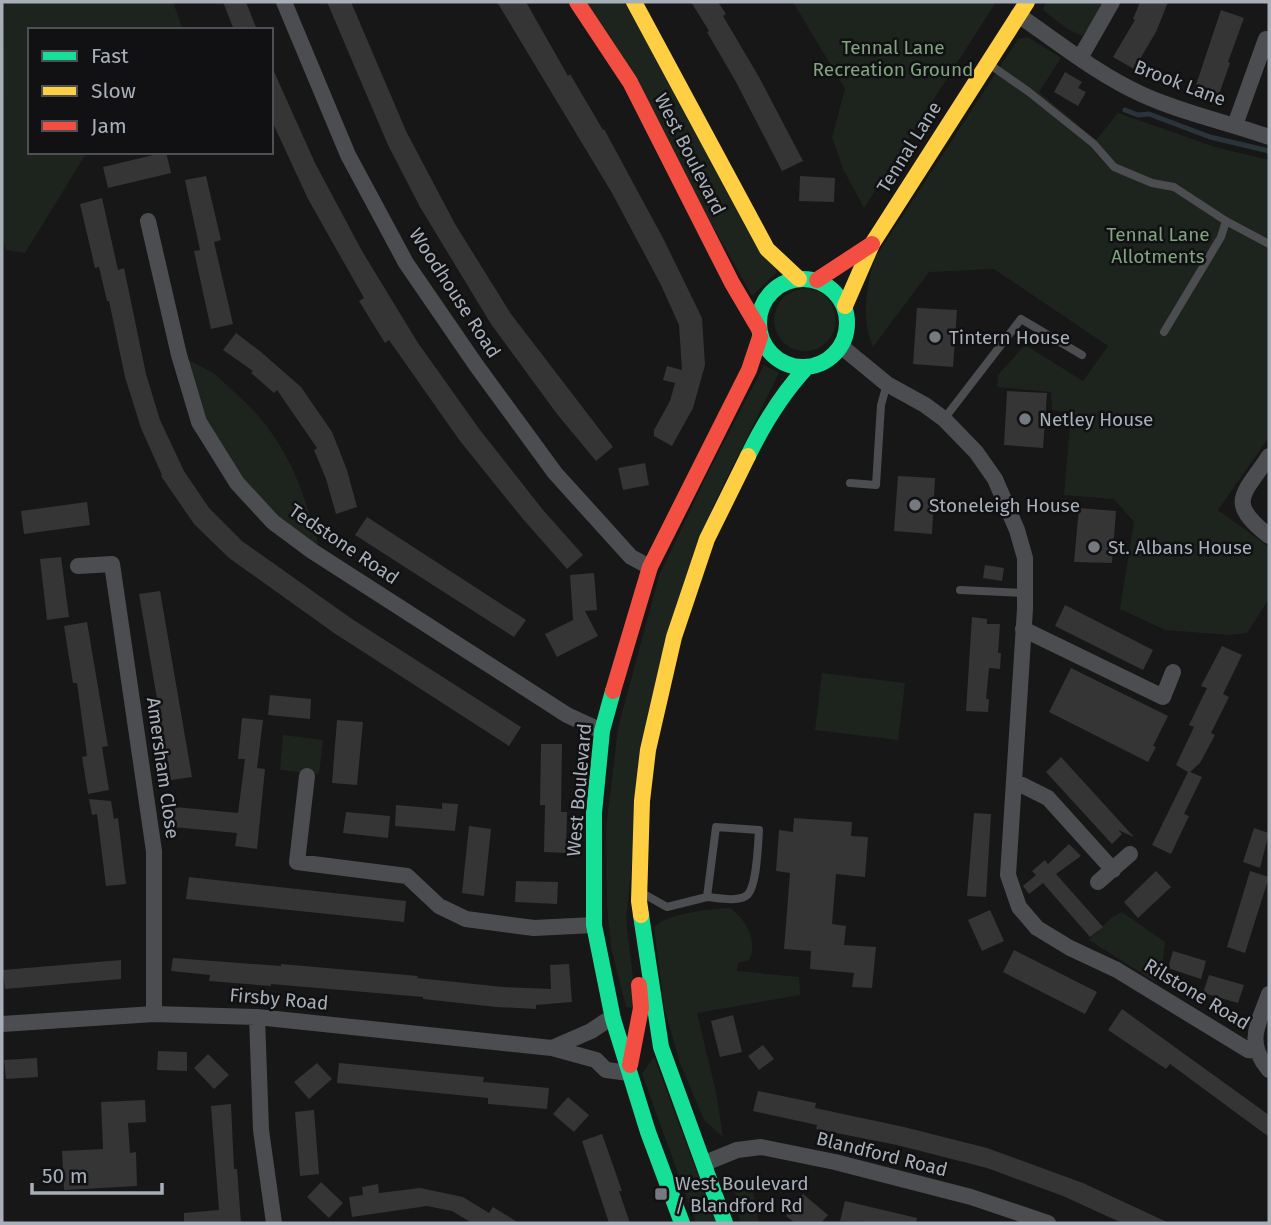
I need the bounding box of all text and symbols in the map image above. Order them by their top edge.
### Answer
legend [28,28,273,154]
park label: Tennal Lane Recreation Ground [813,36,973,81]
text: Fast [91,43,129,69]
street label: Brook Lane [1131,55,1229,111]
text: Slow [91,78,136,104]
street label: West Boulevard [649,89,731,219]
street label: Tennal Lane [872,97,946,197]
text: Jam [91,113,127,139]
park label: Tennal Lane Allotments [1106,223,1210,268]
street label: Woodhouse Road [404,224,506,362]
place label: Tintern House [949,326,1070,349]
marker: Tintern House [927,329,943,345]
place label: Netley House [1039,408,1153,431]
marker: Netley House [1017,411,1033,427]
place label: Stoneleigh House [929,494,1080,517]
marker: Stoneleigh House [907,497,923,513]
street label: Tedstone Road [285,499,403,589]
place label: St. Albans House [1108,536,1252,559]
marker: St. Albans House [1086,539,1102,555]
street label: Amersham Close [142,696,184,840]
street label: West Boulevard [562,722,596,858]
street label: Rilstone Road [1140,953,1254,1035]
street label: Firsby Road [229,983,329,1015]
street label: Blandford Road [814,1127,950,1181]
scale bar [32,1152,161,1196]
text: 50 m [42,1163,88,1189]
place label: West Boulevard / Blandford Rd [675,1172,809,1217]
marker: West Boulevard / Blandford Rd [653,1186,669,1202]

